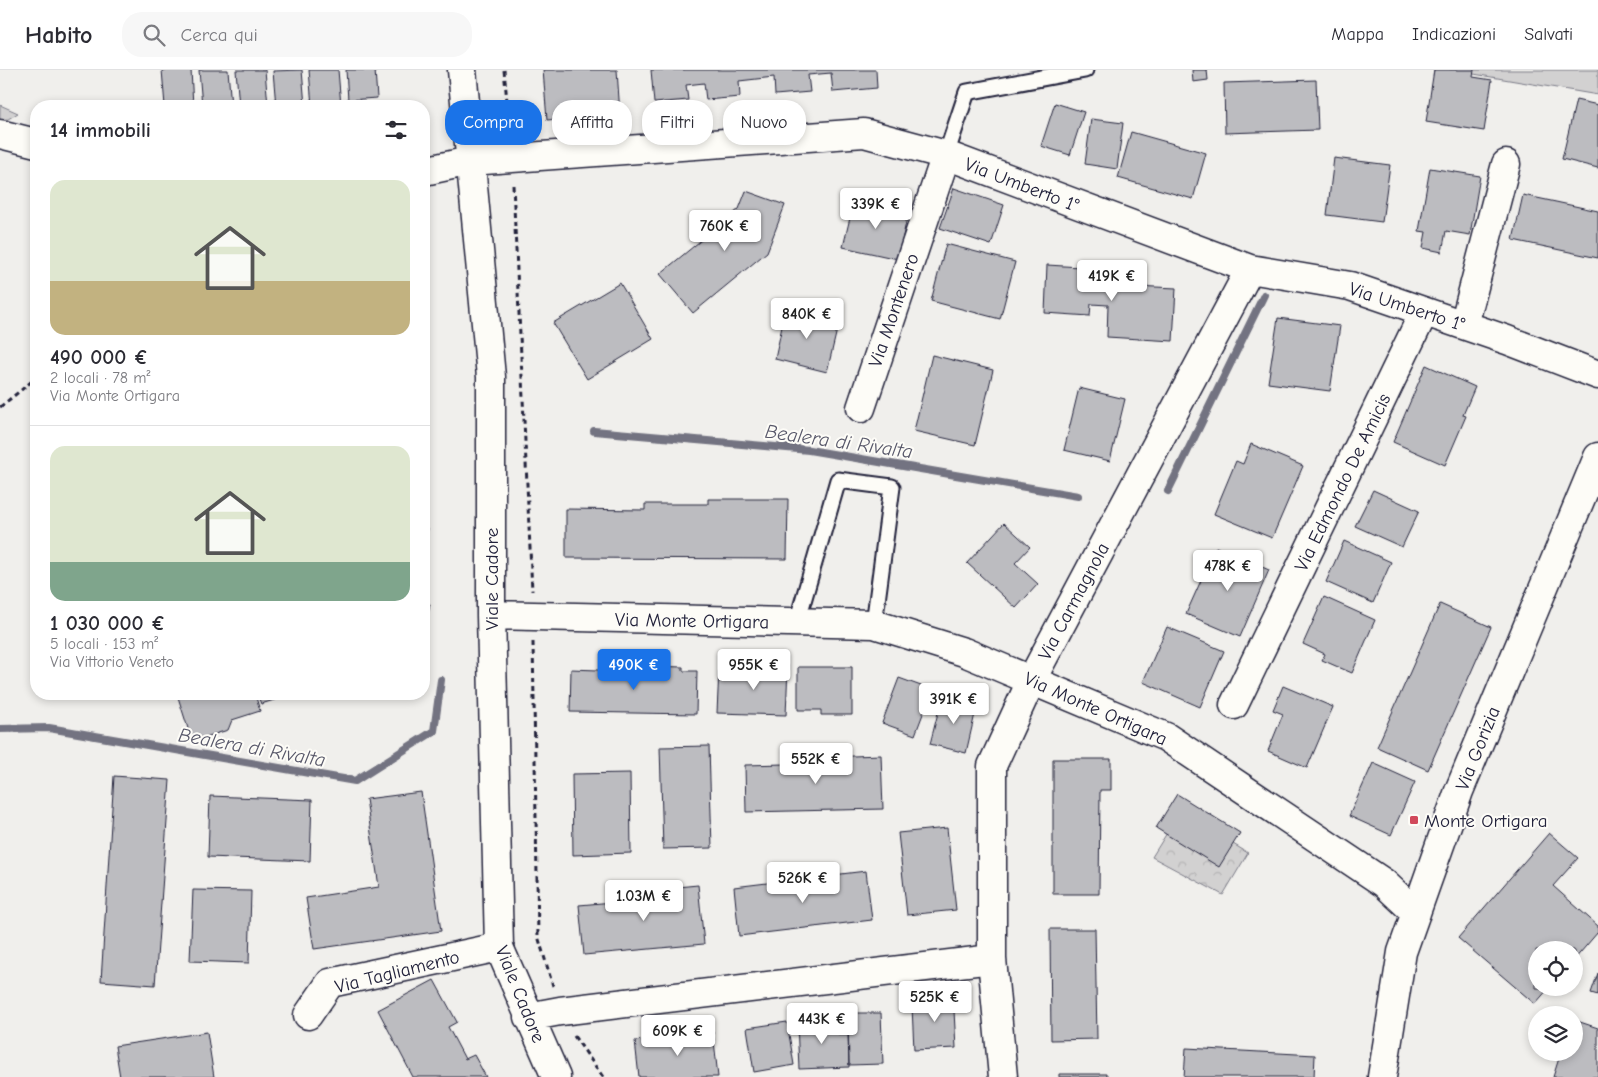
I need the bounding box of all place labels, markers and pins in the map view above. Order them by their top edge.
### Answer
pin: 339K € [835,188,917,230]
pin: 760K € [684,210,766,252]
pin: 419K € [1071,260,1153,302]
pin: 840K € [766,298,848,340]
pin: 478K € [1187,550,1269,592]
pin: 490K € [593,648,675,691]
pin: 955K € [713,648,795,691]
pin: 391K € [913,682,995,725]
pin: 552K € [775,742,857,785]
place label: Monte Ortigara [1424,810,1548,832]
marker: Monte Ortigara [1408,814,1420,826]
pin: 526K € [762,862,844,904]
pin: 1.03M € [598,880,690,922]
pin: 525K € [894,980,976,1023]
pin: 443K € [781,1002,863,1045]
pin: 609K € [637,1014,719,1057]

